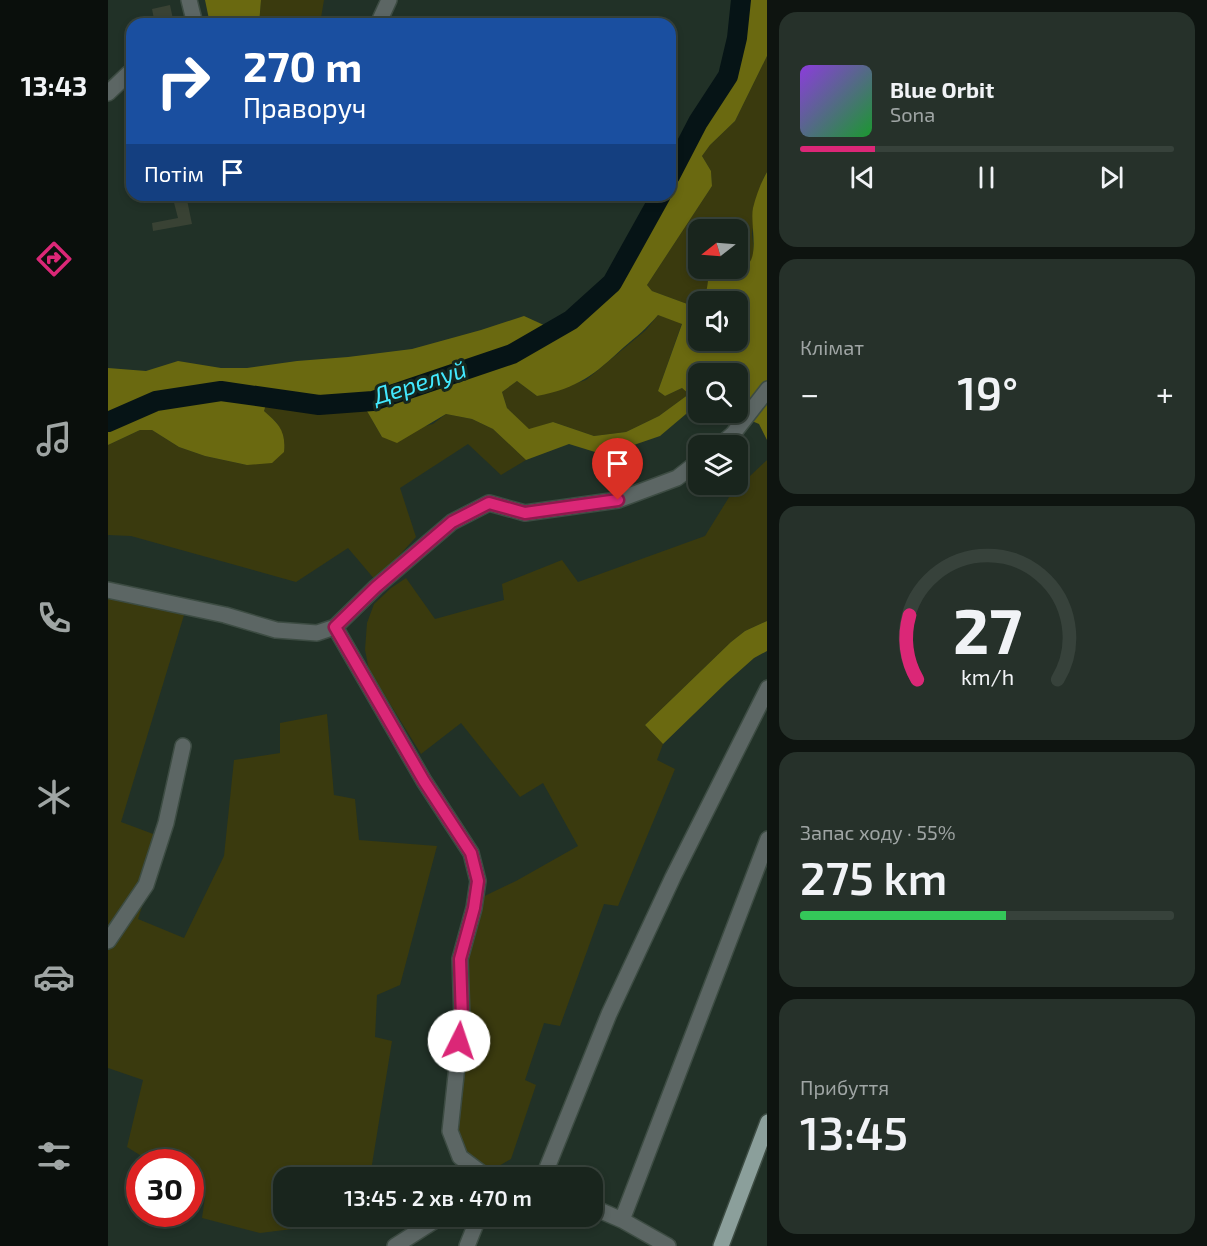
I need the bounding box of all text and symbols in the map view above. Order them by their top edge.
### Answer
text: 270 m [243,40,362,90]
icon: right [144,42,222,120]
text: 13:43 [21,69,87,101]
text: Blue Orbit [890,76,994,102]
text: Праворуч [243,91,366,123]
text: Sona [890,102,935,126]
icon: arrive [216,156,249,189]
text: Потім [144,160,204,186]
icon: previous [846,161,879,194]
icon: pause [970,161,1003,194]
icon: next [1095,161,1128,194]
north arrow [688,219,748,279]
map controls [688,219,748,495]
icon: directions [33,238,75,280]
button: sound [688,291,748,351]
text: Клімат [800,335,864,359]
water label: Дерелуй [368,354,470,410]
button: search [688,363,748,423]
text: 19° [957,365,1018,419]
text: − [800,373,819,413]
text: + [1156,373,1174,413]
icon: music [33,418,75,460]
button: layers [688,435,748,495]
pin [592,438,643,500]
icon: arrive [601,447,634,480]
text: 27 [952,592,1022,667]
icon: phone [33,597,75,639]
text: km/h [960,664,1014,689]
icon: climate [33,776,75,818]
text: Запас ходу · 55% [800,820,956,844]
text: 275 km [800,850,947,904]
icon: car [33,956,75,998]
position arrow [427,1009,491,1073]
text: Прибуття [800,1075,889,1099]
text: 13:45 [800,1105,908,1159]
icon: filters [33,1135,75,1177]
speed limit sign: 30 [126,1149,204,1227]
text: 13:45 · 2 хв · 470 m [344,1184,532,1210]

